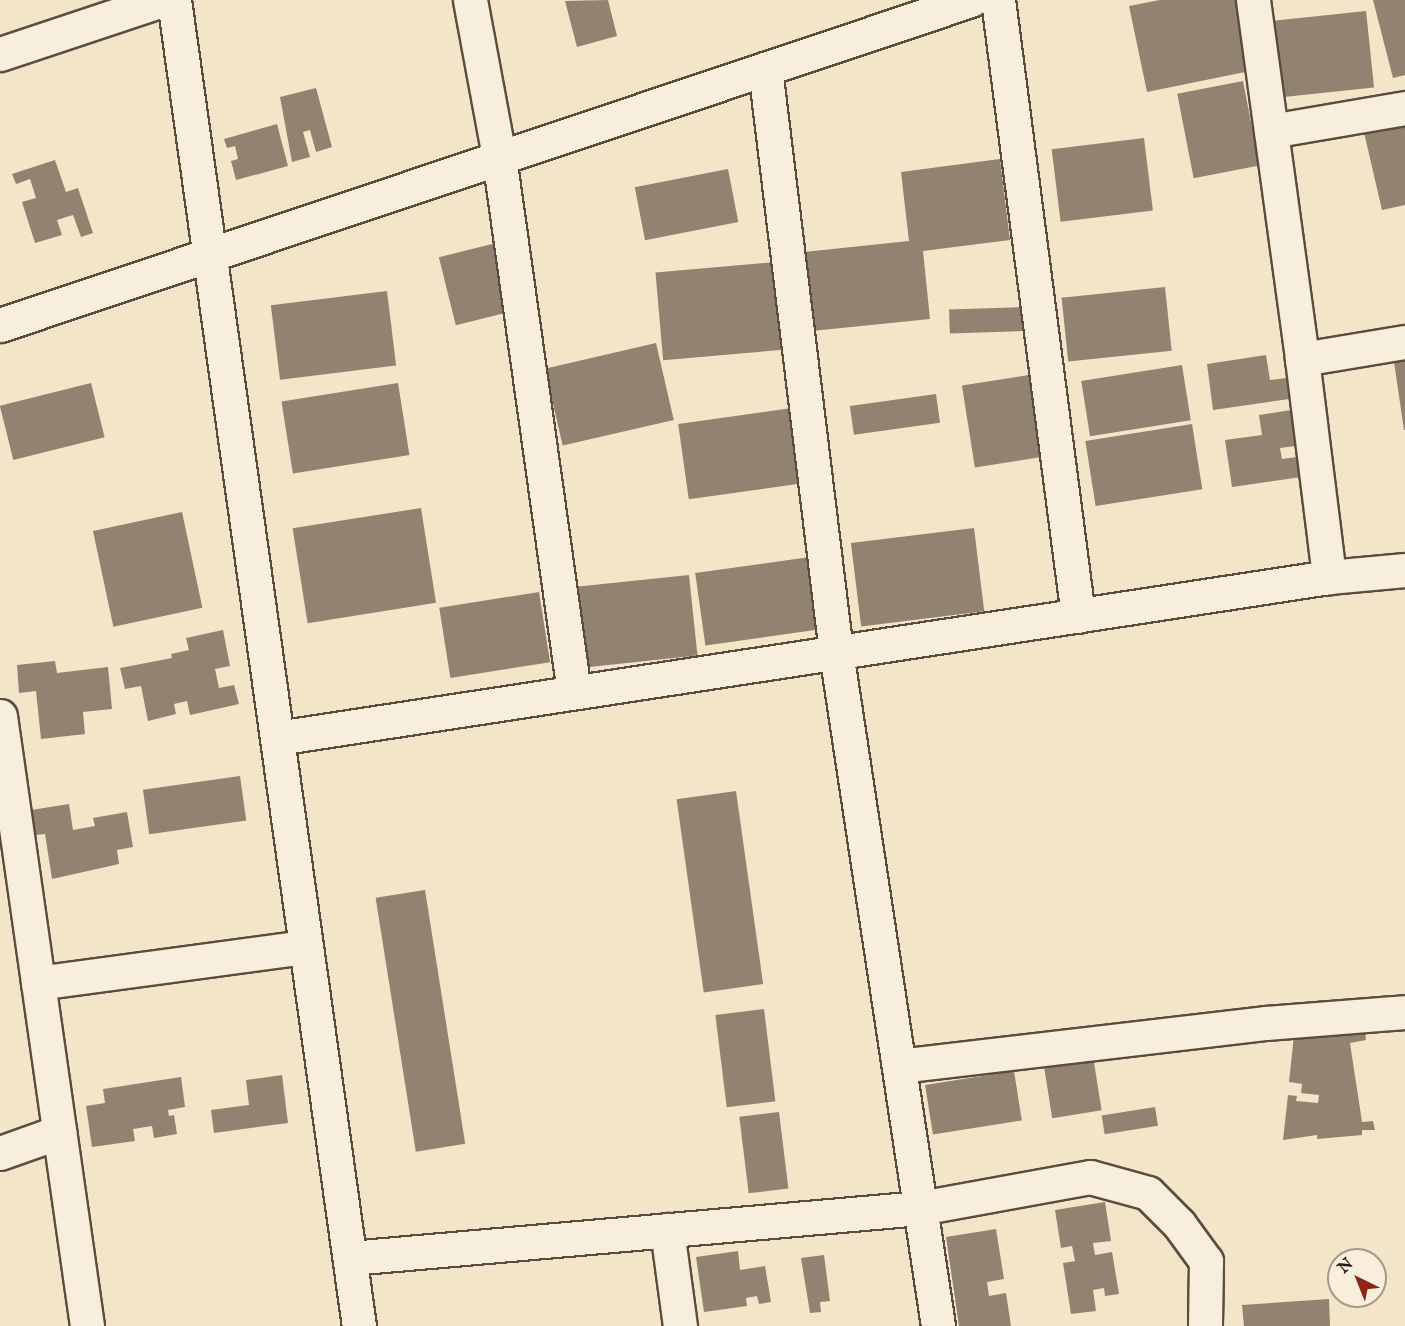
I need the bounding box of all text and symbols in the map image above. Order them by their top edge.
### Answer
north arrow [1327,1248,1387,1308]
text: N [1334,1254,1358,1278]

